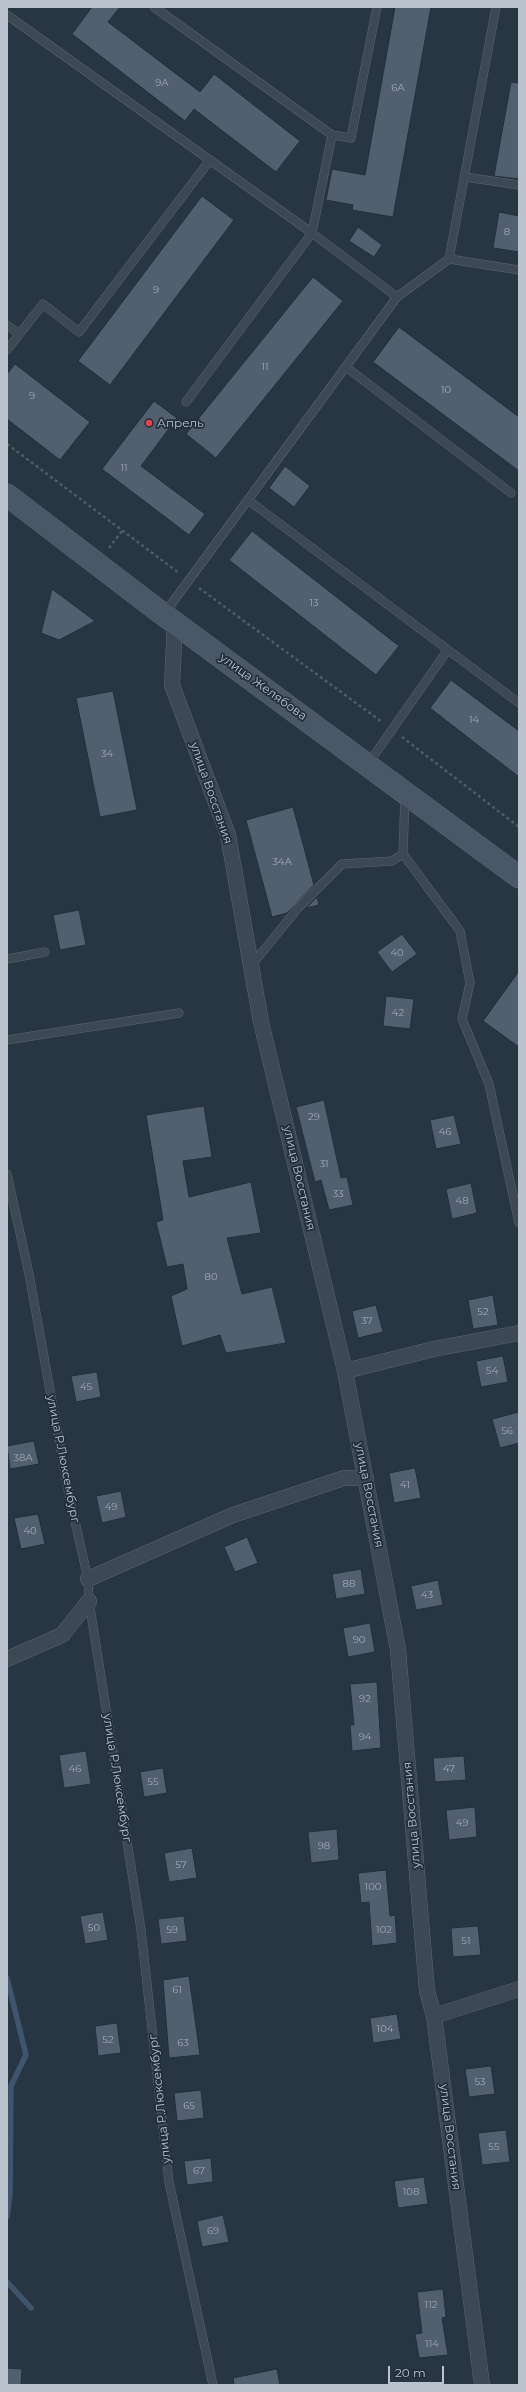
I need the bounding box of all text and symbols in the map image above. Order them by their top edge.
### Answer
house number: 9А [155,77,169,89]
house number: 6А [391,82,405,94]
house number: 8 [504,226,510,238]
house number: 9 [153,284,159,296]
house number: 11 [261,361,269,373]
house number: 10 [441,384,451,396]
house number: 9 [29,390,35,402]
place label: Апрель [157,416,204,430]
marker: Апрель [144,418,154,428]
house number: 11 [120,462,128,474]
house number: 13 [309,597,319,609]
street label: улица Желябова [217,651,309,723]
house number: 14 [469,714,479,726]
street label: улица Восстания [187,740,235,846]
house number: 34 [101,748,113,760]
house number: 34А [272,856,292,868]
house number: 40 [390,947,404,959]
house number: 42 [392,1007,404,1019]
house number: 29 [308,1111,320,1123]
street label: улица Восстания [280,1124,318,1232]
house number: 46 [439,1126,451,1138]
house number: 31 [319,1158,329,1170]
house number: 33 [332,1188,344,1200]
house number: 48 [455,1195,469,1207]
house number: 80 [205,1271,217,1283]
house number: 52 [477,1306,489,1318]
house number: 37 [361,1315,373,1327]
house number: 54 [486,1365,498,1377]
house number: 45 [80,1381,92,1393]
street label: улица Р.Люксембург [44,1394,82,1524]
house number: 56 [501,1425,513,1437]
street label: улица Восстания [352,1441,386,1549]
house number: 38А [13,1452,33,1464]
house number: 41 [400,1479,410,1491]
house number: 49 [105,1501,117,1513]
house number: 40 [23,1525,37,1537]
house number: 88 [343,1578,355,1590]
house number: 43 [421,1589,433,1601]
house number: 90 [353,1634,365,1646]
house number: 92 [359,1693,371,1705]
street label: улица Р.Люксембург [100,1713,134,1843]
house number: 94 [359,1731,371,1743]
street label: улица Восстания [400,1761,424,1869]
house number: 46 [69,1763,81,1775]
house number: 47 [443,1763,455,1775]
house number: 55 [147,1776,159,1788]
house number: 49 [456,1817,468,1829]
house number: 98 [318,1840,330,1852]
house number: 57 [175,1859,187,1871]
house number: 100 [365,1881,381,1893]
house number: 50 [88,1922,100,1934]
house number: 59 [166,1924,178,1936]
house number: 102 [376,1924,392,1936]
house number: 51 [461,1935,471,1947]
house number: 61 [172,1984,182,1996]
house number: 104 [377,2023,393,2035]
house number: 52 [102,2034,114,2046]
street label: улица Р.Люксембург [146,2034,174,2164]
house number: 63 [177,2037,189,2049]
house number: 53 [474,2076,486,2088]
street label: улица Восстания [436,2083,464,2191]
house number: 65 [183,2100,195,2112]
house number: 55 [488,2141,500,2153]
house number: 67 [193,2165,205,2177]
house number: 108 [403,2186,419,2198]
house number: 69 [207,2225,219,2237]
house number: 112 [425,2299,437,2311]
house number: 114 [425,2338,439,2350]
scale bar [390,2358,446,2384]
text: 20 m [395,2365,426,2380]

